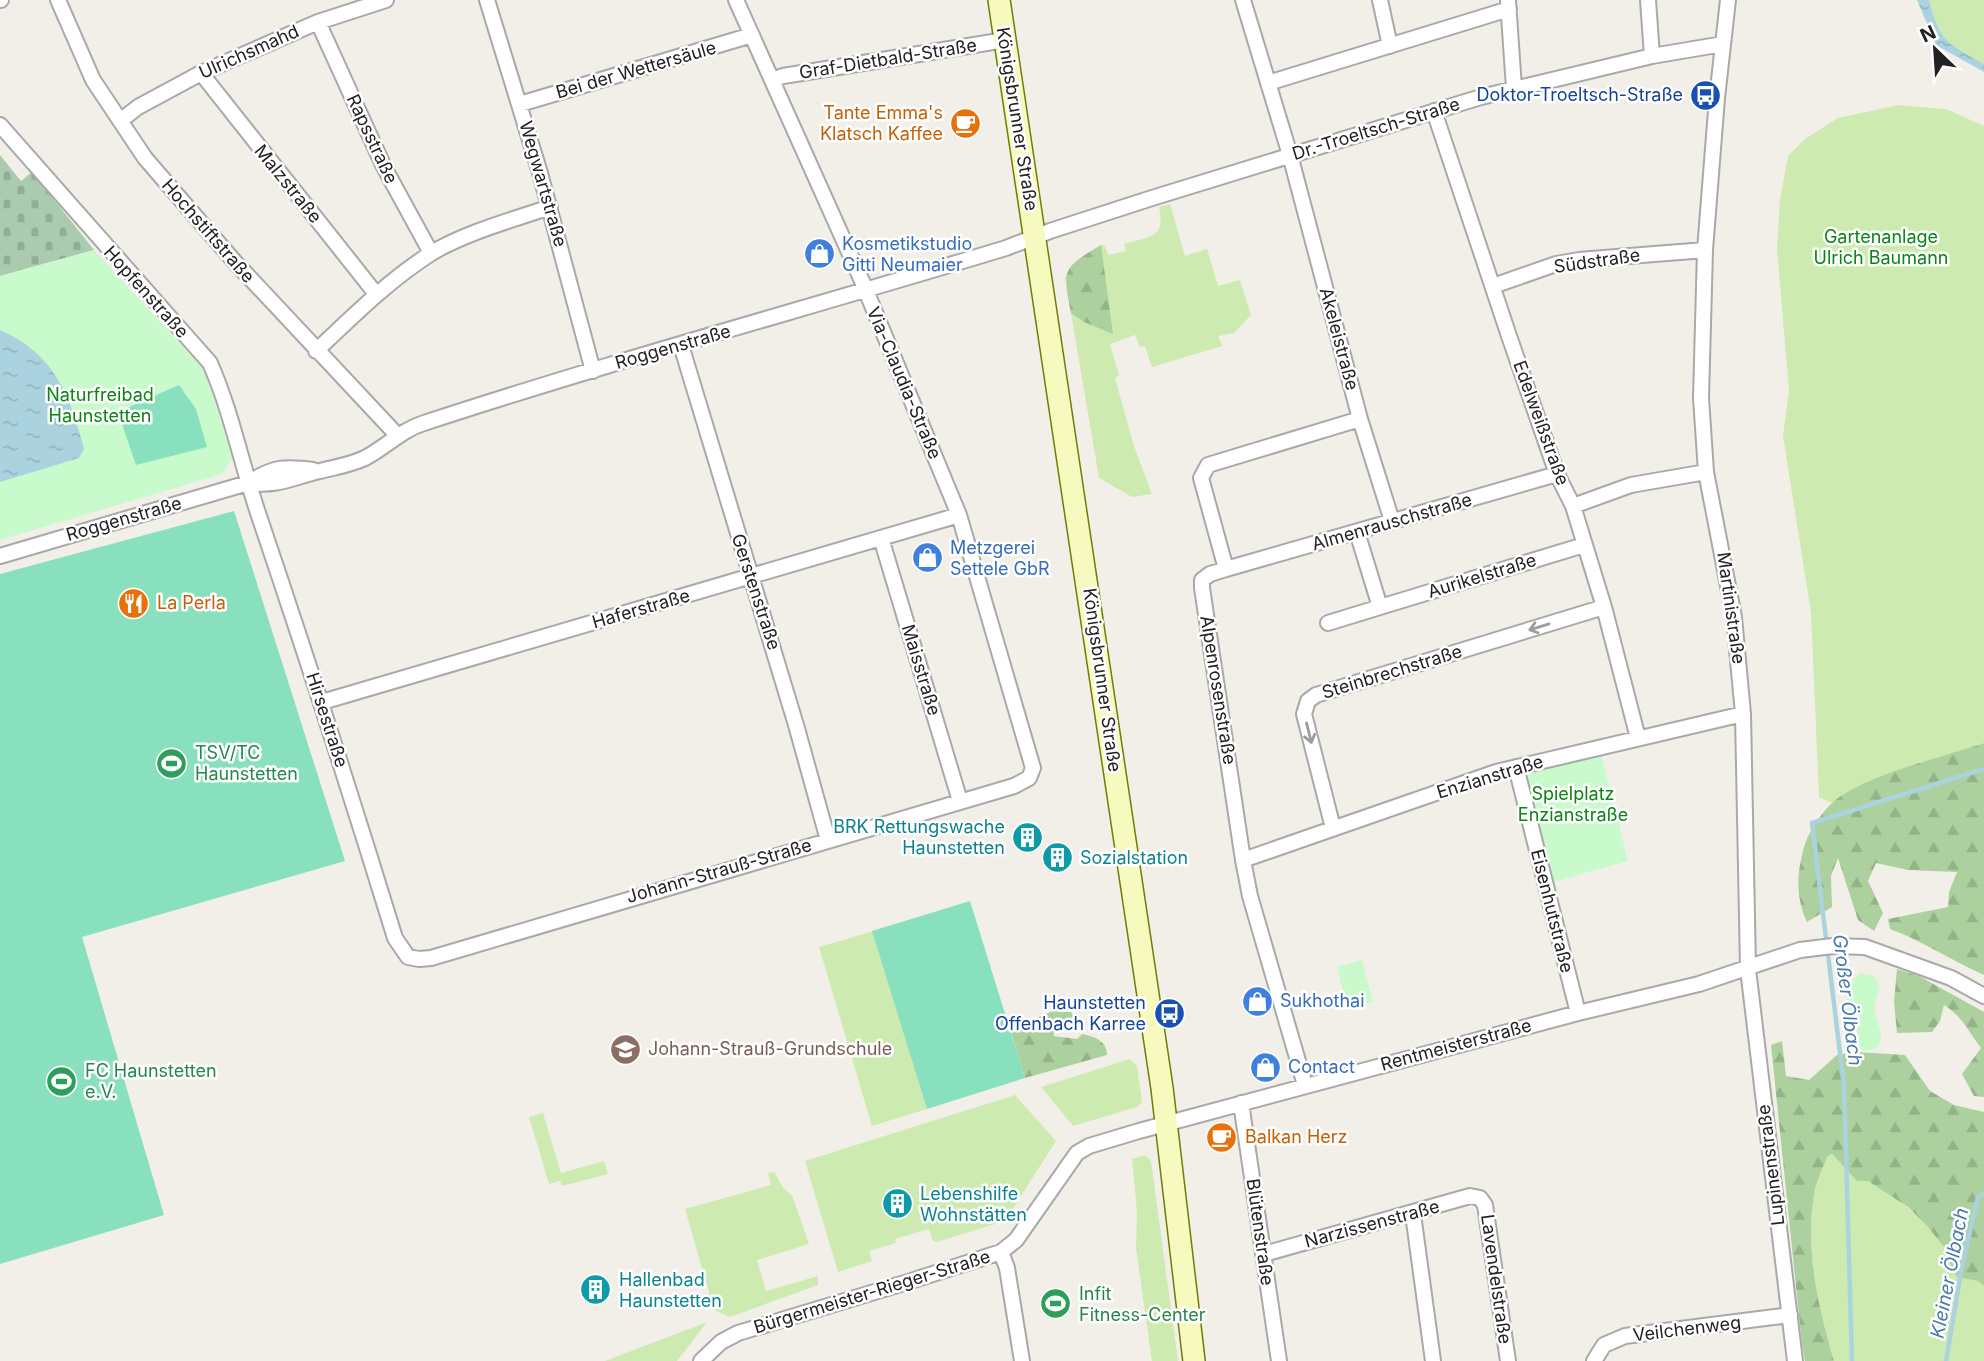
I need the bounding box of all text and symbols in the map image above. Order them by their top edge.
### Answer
north arrow [1900,14,1970,84]
street label: Ulrichsmahd [196,20,302,83]
text: N [1917,21,1939,48]
street label: Königsbrunner Straße [993,26,1042,212]
street label: Graf-Dietbald-Straße [798,34,978,83]
street label: Bei der Wettersäule [553,37,718,102]
bus stop icon: Doktor-Troeltsch-Straße [1689,78,1723,112]
place label: Doktor-Troeltsch-Straße [1477,84,1683,105]
street label: Rapsstraße [343,91,402,187]
street label: Dr.-Troeltsch-Straße [1290,93,1462,164]
place label: Tante Emma's Klatsch Kaffee [820,102,943,144]
cafe icon: Tante Emma's Klatsch Kaffee [949,106,983,140]
street label: Wegwartstraße [515,119,571,249]
street label: Malzstraße [250,140,326,227]
street label: Hochstiftstraße [158,175,259,287]
park label: Gartenanlage Ulrich Baumann [1814,226,1948,268]
place label: Kosmetikstudio Gitti Neumaier [842,233,972,275]
shop icon: Kosmetikstudio Gitti Neumaier [802,237,836,271]
street label: Hopfenstraße [100,241,193,342]
street label: Südstraße [1552,244,1642,277]
street label: Akeleistraße [1316,285,1363,393]
street label: Via-Claudia-Straße [863,304,946,462]
street label: Roggenstraße [613,320,733,373]
street label: Edelweißstraße [1509,358,1574,488]
park label: Naturfreibad Haunstetten [46,384,154,426]
street label: Almenrauschstraße [1309,489,1474,554]
street label: Roggenstraße [64,492,184,545]
street label: Gerstenstraße [728,531,785,653]
place label: Metzgerei Settele GbR [950,537,1050,579]
shop icon: Metzgerei Settele GbR [910,541,944,575]
street label: Aurikelstraße [1425,549,1539,602]
street label: Martinistraße [1713,551,1750,665]
street label: Haferstraße [590,585,692,632]
restaurant icon: La Perla [117,586,151,620]
street label: Königsbrunner Straße [1079,587,1126,773]
place label: La Perla [157,592,226,613]
street label: Alpenrosenstraße [1196,614,1241,766]
street label: Maisstraße [898,622,945,718]
one-way arrow [1528,622,1550,634]
street label: Steinbrechstraße [1319,640,1465,703]
street label: Hirsestraße [302,670,353,770]
one-way arrow [1303,721,1316,744]
place label: TSV/TC Haunstetten [195,742,298,784]
sports icon: TSV/TC Haunstetten [155,746,189,780]
street label: Enzianstraße [1434,750,1546,803]
park label: Spielplatz Enzianstraße [1518,783,1628,825]
place label: BRK Rettungswache Haunstetten [833,816,1005,858]
building icon: BRK Rettungswache Haunstetten [1011,820,1045,854]
street label: Johann-Strauß-Straße [624,834,814,907]
building icon: Sozialstation [1040,841,1074,875]
place label: Sozialstation [1080,847,1188,868]
street label: Eisenhutstraße [1527,847,1578,975]
water label: Großer Ölbach [1828,933,1867,1067]
shop icon: Sukhothai [1240,984,1274,1018]
place label: Sukhothai [1280,990,1365,1011]
place label: Haunstetten Offenbach Karree [995,992,1146,1034]
bus stop icon: Haunstetten Offenbach Karree [1152,996,1186,1030]
street label: Rentmeisterstraße [1378,1014,1534,1075]
school or university icon: Johann-Strauß-Grundschule [608,1032,642,1066]
place label: Johann-Strauß-Grundschule [648,1038,892,1059]
shop icon: Contact [1248,1050,1282,1084]
place label: Contact [1288,1056,1355,1077]
place label: FC Haunstetten e.V. [85,1060,217,1102]
sports icon: FC Haunstetten e.V. [45,1064,79,1098]
street label: Lupinenstraße [1753,1103,1788,1227]
cafe icon: Balkan Herz [1205,1120,1239,1154]
place label: Balkan Herz [1245,1126,1348,1147]
street label: Blütenstraße [1243,1177,1278,1287]
place label: Lebenshilfe Wohnstätten [920,1183,1027,1225]
building icon: Lebenshilfe Wohnstätten [880,1187,914,1221]
street label: Narzissenstraße [1302,1195,1442,1252]
water label: Kleiner Ölbach [1926,1206,1973,1340]
street label: Lavendelstraße [1477,1213,1516,1345]
street label: Bürgermeister-Rieger-Straße [751,1245,993,1338]
place label: Hallenbad Haunstetten [619,1269,722,1311]
building icon: Hallenbad Haunstetten [579,1273,613,1307]
place label: Infit Fitness-Center [1079,1283,1206,1325]
sports icon: Infit Fitness-Center [1039,1287,1073,1321]
street label: Veilchenweg [1632,1311,1742,1346]

